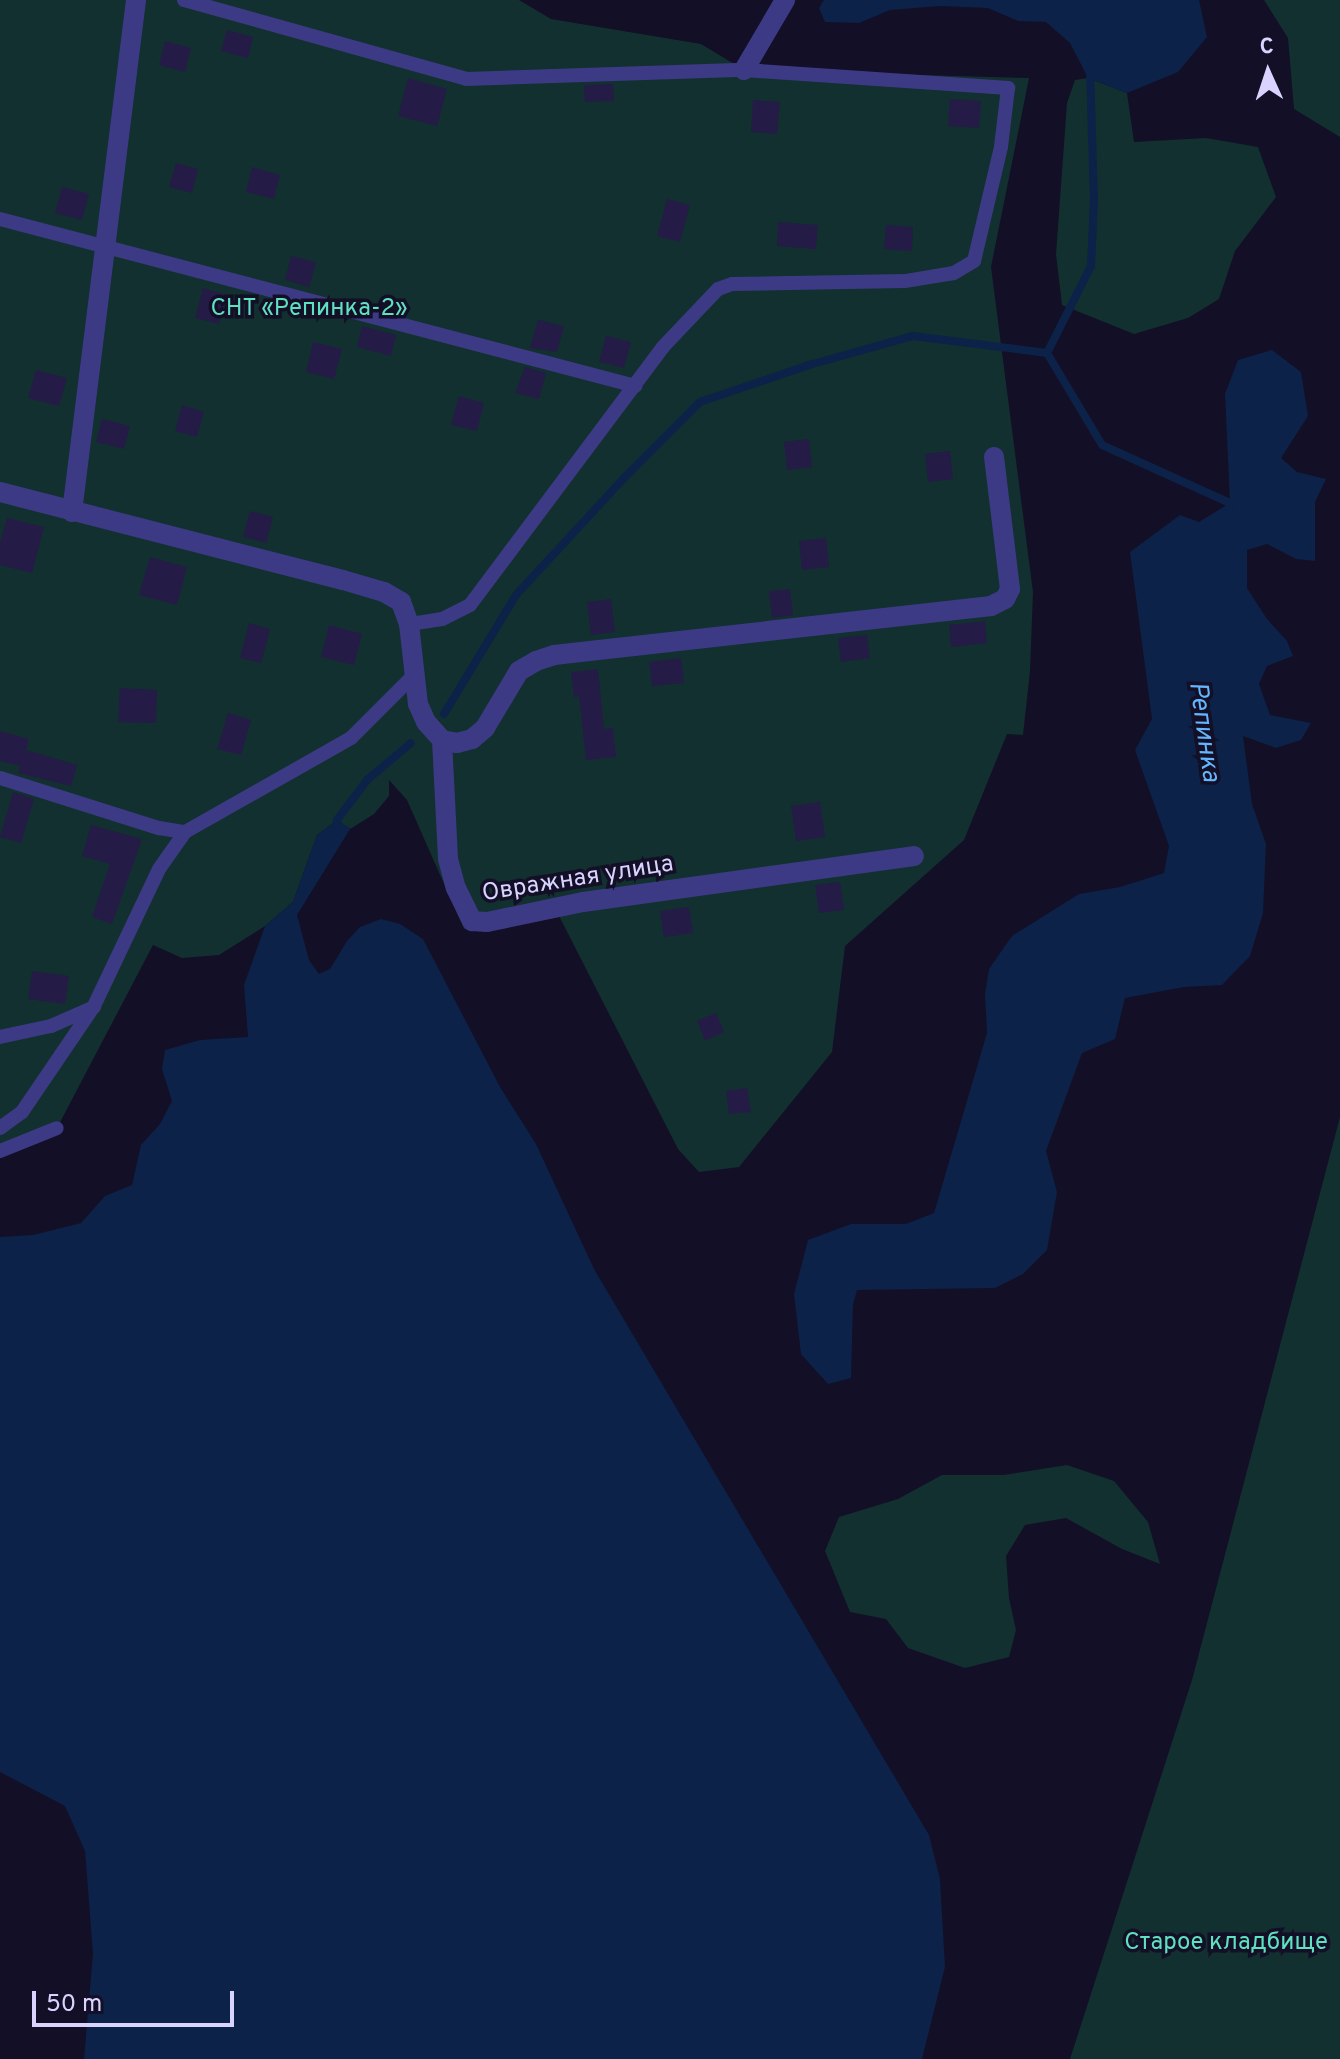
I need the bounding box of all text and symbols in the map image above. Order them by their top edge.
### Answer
north arrow [1228,32,1308,112]
text: С [1259,34,1274,61]
park label: СНТ «Репинка-2» [210,296,408,324]
water label: Репинка [1181,680,1225,784]
street label: Овражная улица [480,851,676,909]
park label: Старое кладбище [1124,1930,1328,1958]
scale bar [36,1975,238,2025]
text: 50 m [46,1990,102,2020]

